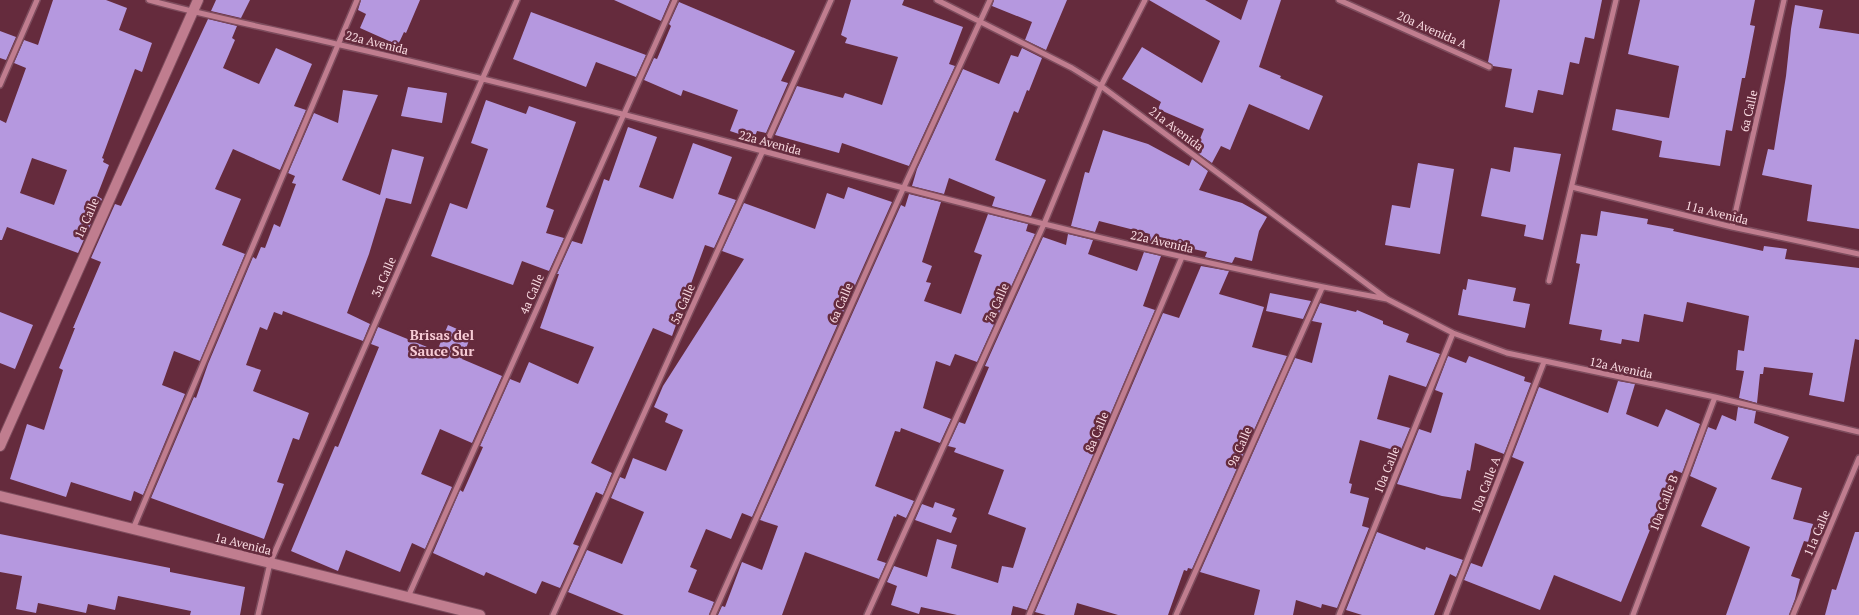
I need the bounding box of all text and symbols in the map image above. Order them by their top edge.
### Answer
street label: 20a Avenida A [1395,7,1470,52]
street label: 22a Avenida [344,27,410,58]
street label: 6a Calle [1736,89,1761,133]
street label: 21a Avenida [1146,103,1206,154]
street label: 22a Avenida [737,127,803,158]
street label: 1a Calle [71,195,102,240]
street label: 11a Avenida [1684,197,1750,228]
street label: 22a Avenida [1129,227,1195,256]
street label: 3a Calle [368,254,399,299]
street label: 4a Calle [516,271,547,316]
street label: 6a Calle [825,280,856,325]
street label: 5a Calle [667,281,698,326]
street label: 7a Calle [981,281,1012,325]
district label: Brisas del Sauce Sur [410,325,475,360]
street label: 12a Avenida [1588,353,1654,382]
street label: 8a Calle [1081,409,1112,454]
street label: 9a Calle [1224,424,1255,469]
street label: 10a Calle [1370,444,1403,495]
street label: 10a Calle A [1468,454,1504,515]
street label: 10a Calle B [1646,473,1681,533]
street label: 11a Calle [1800,507,1833,558]
street label: 1a Avenida [213,529,273,558]

